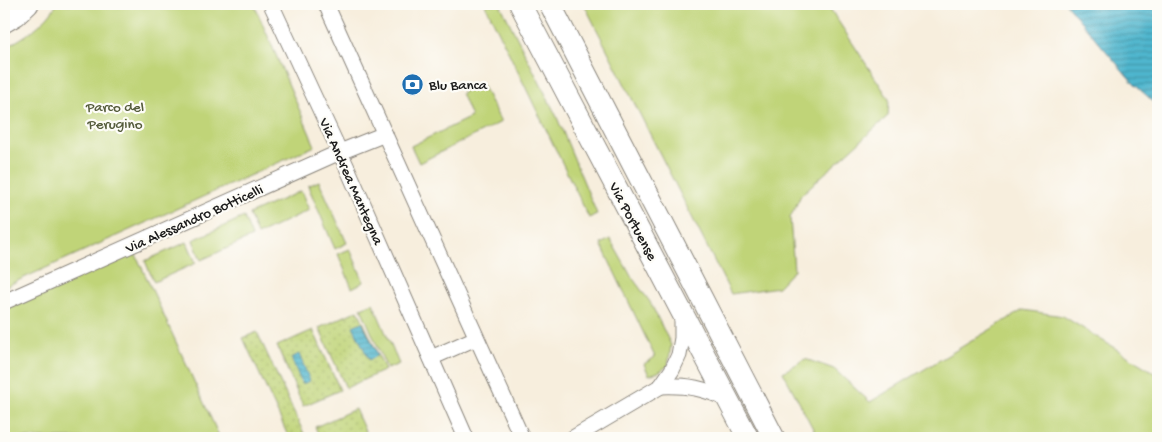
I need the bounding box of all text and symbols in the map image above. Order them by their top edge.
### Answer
bank icon: Blu Banca [401,72,425,96]
place label: Blu Banca [428,77,488,95]
park label: Parco del Perugino [85,99,144,134]
street label: Via Andrea Mantegna [314,115,387,249]
street label: Via Portuense [604,179,661,264]
street label: Via Alessandro Botticelli [122,181,267,259]

